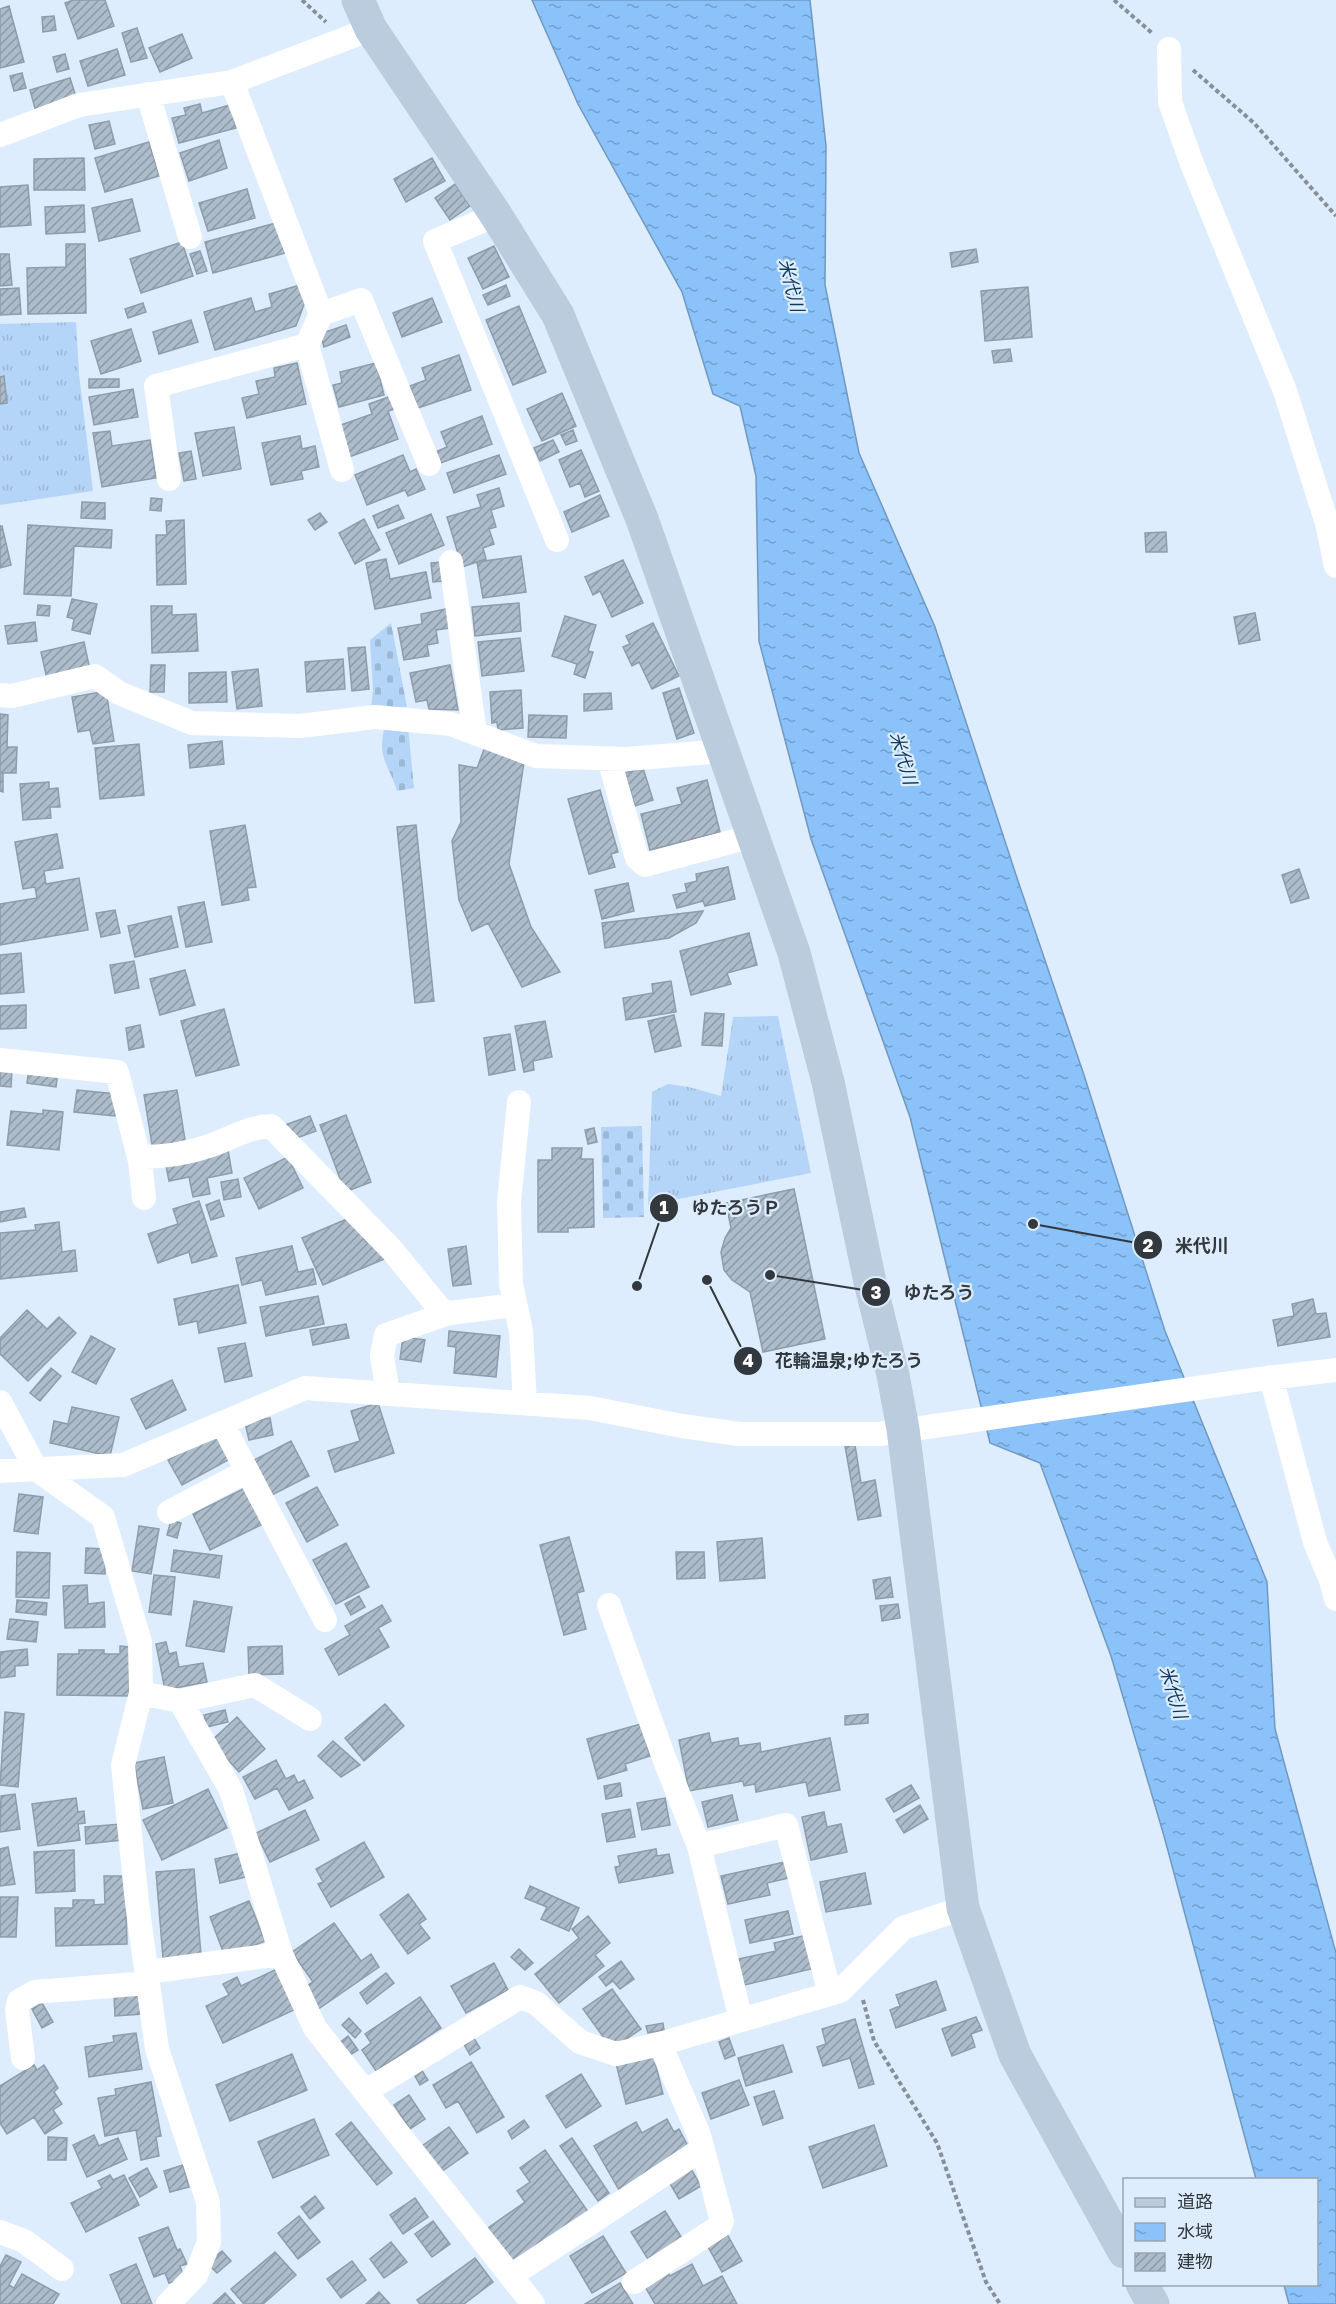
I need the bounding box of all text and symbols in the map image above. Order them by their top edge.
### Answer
water label: 米代川 [775,256,810,316]
water label: 米代川 [886,729,923,789]
callout: ゆたろうＰ [649,1190,793,1226]
text: 1 [659,1196,669,1218]
text: ゆたろうＰ [692,1196,780,1218]
callout: 米代川 [1133,1227,1241,1263]
text: 2 [1143,1234,1154,1256]
text: 米代川 [1175,1234,1229,1256]
callout: ゆたろう [861,1274,987,1310]
text: 3 [871,1281,882,1303]
text: ゆたろう [904,1281,974,1303]
callout: 花輪温泉;ゆたろう [733,1343,936,1379]
text: 4 [742,1349,754,1371]
text: 花輪温泉;ゆたろう [775,1349,923,1371]
water label: 米代川 [1156,1663,1193,1723]
legend [1123,2178,1318,2286]
text: 道路 [1177,2190,1213,2212]
text: 水域 [1177,2220,1213,2242]
text: 建物 [1177,2250,1213,2272]

